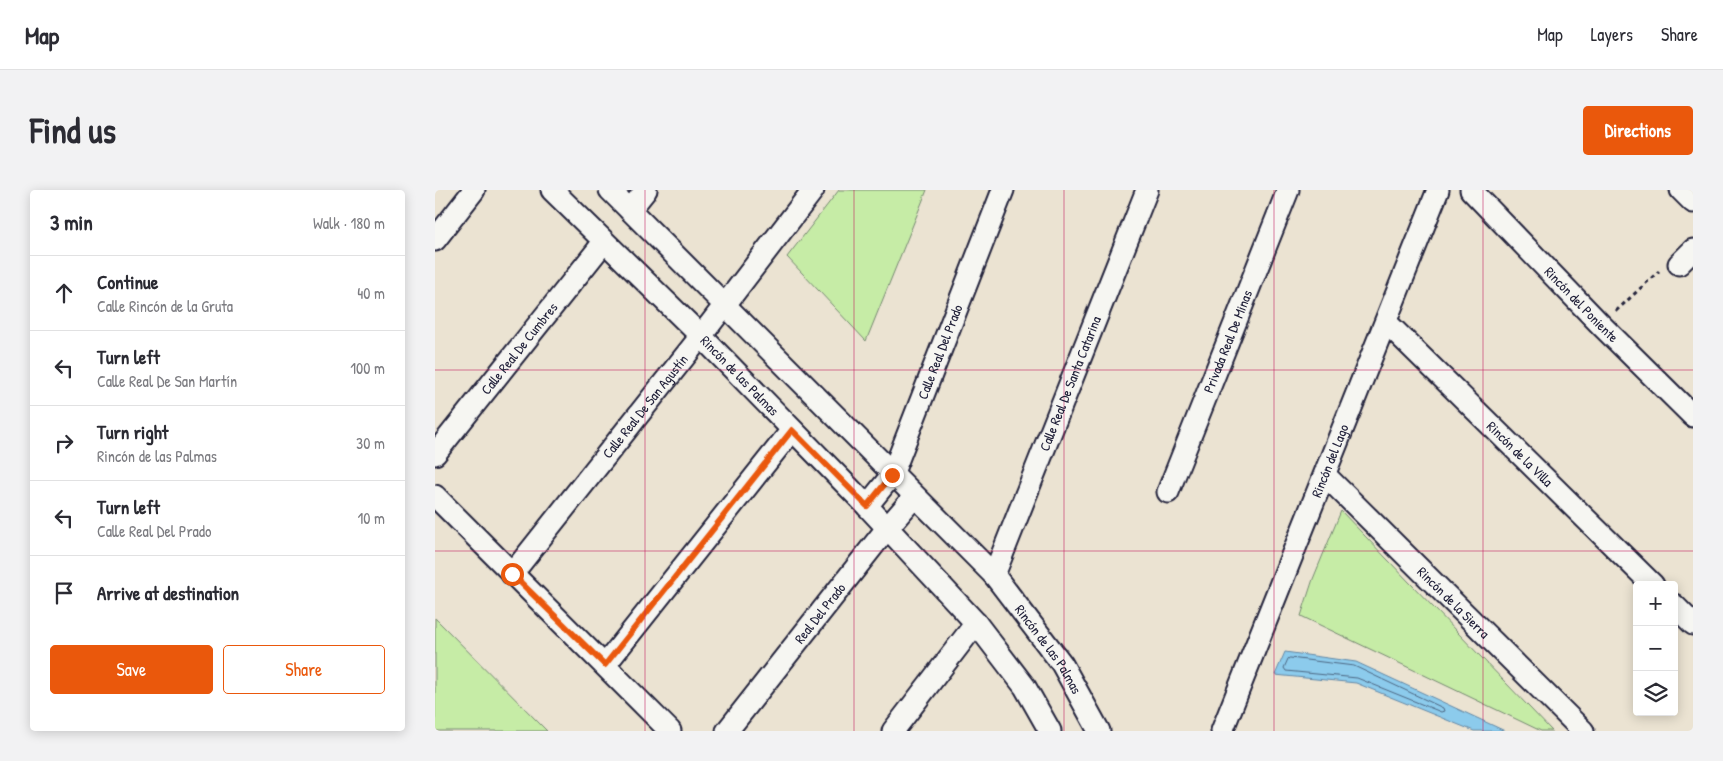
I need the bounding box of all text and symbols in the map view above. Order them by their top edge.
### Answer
text: Map [25,19,59,51]
text: Map [1537,22,1563,47]
text: Layers [1591,22,1633,47]
text: Share [1661,22,1698,47]
button: Directions [1583,106,1693,155]
text: Find us [30,107,116,154]
text: 3 min [50,208,93,237]
text: Walk · 180 m [313,212,385,234]
street label: Rincón del Poniente [1541,262,1623,346]
text: Continue [97,269,158,295]
icon: ahead [50,279,78,307]
text: 40 m [357,282,385,304]
street label: Privada Real De Minas [1198,287,1256,395]
text: Calle Rincón de la Gruta [97,295,233,317]
street label: Calle Real De Cumbres [476,298,561,398]
street label: Calle Real Del Prado [912,301,967,402]
street label: Calle Real De Santa Catarina [1034,313,1105,454]
street label: Rincón de las Palmas [697,331,784,419]
text: Turn left [97,344,160,370]
street label: Calle Real De San Agustín [598,350,692,462]
icon: left [50,354,78,382]
text: 100 m [350,357,385,379]
text: Calle Real De San Martín [97,370,237,392]
street label: Rincón de la Villa [1483,417,1558,491]
text: Turn right [97,419,168,445]
street label: Rincón del Lago [1306,421,1353,500]
icon: right [50,429,78,457]
text: 30 m [356,432,385,454]
text: Rincón de las Palmas [97,445,217,467]
route end [881,464,904,487]
text: Turn left [97,494,160,520]
icon: left [50,504,78,532]
text: 10 m [357,507,385,529]
text: Calle Real Del Prado [97,520,212,542]
street label: Rincón de la Sierra [1414,562,1494,643]
route start [501,563,524,586]
street label: Real Del Prado [790,578,850,647]
icon: arrive [50,579,78,607]
text: Arrive at destination [97,580,239,606]
map controls [1633,581,1678,716]
button: + [1633,581,1678,626]
street label: Rincón de las Palmas [1011,600,1087,697]
button: − [1633,626,1678,671]
button: Save [50,645,213,694]
button: Share [223,645,385,694]
button: layers [1633,671,1678,716]

